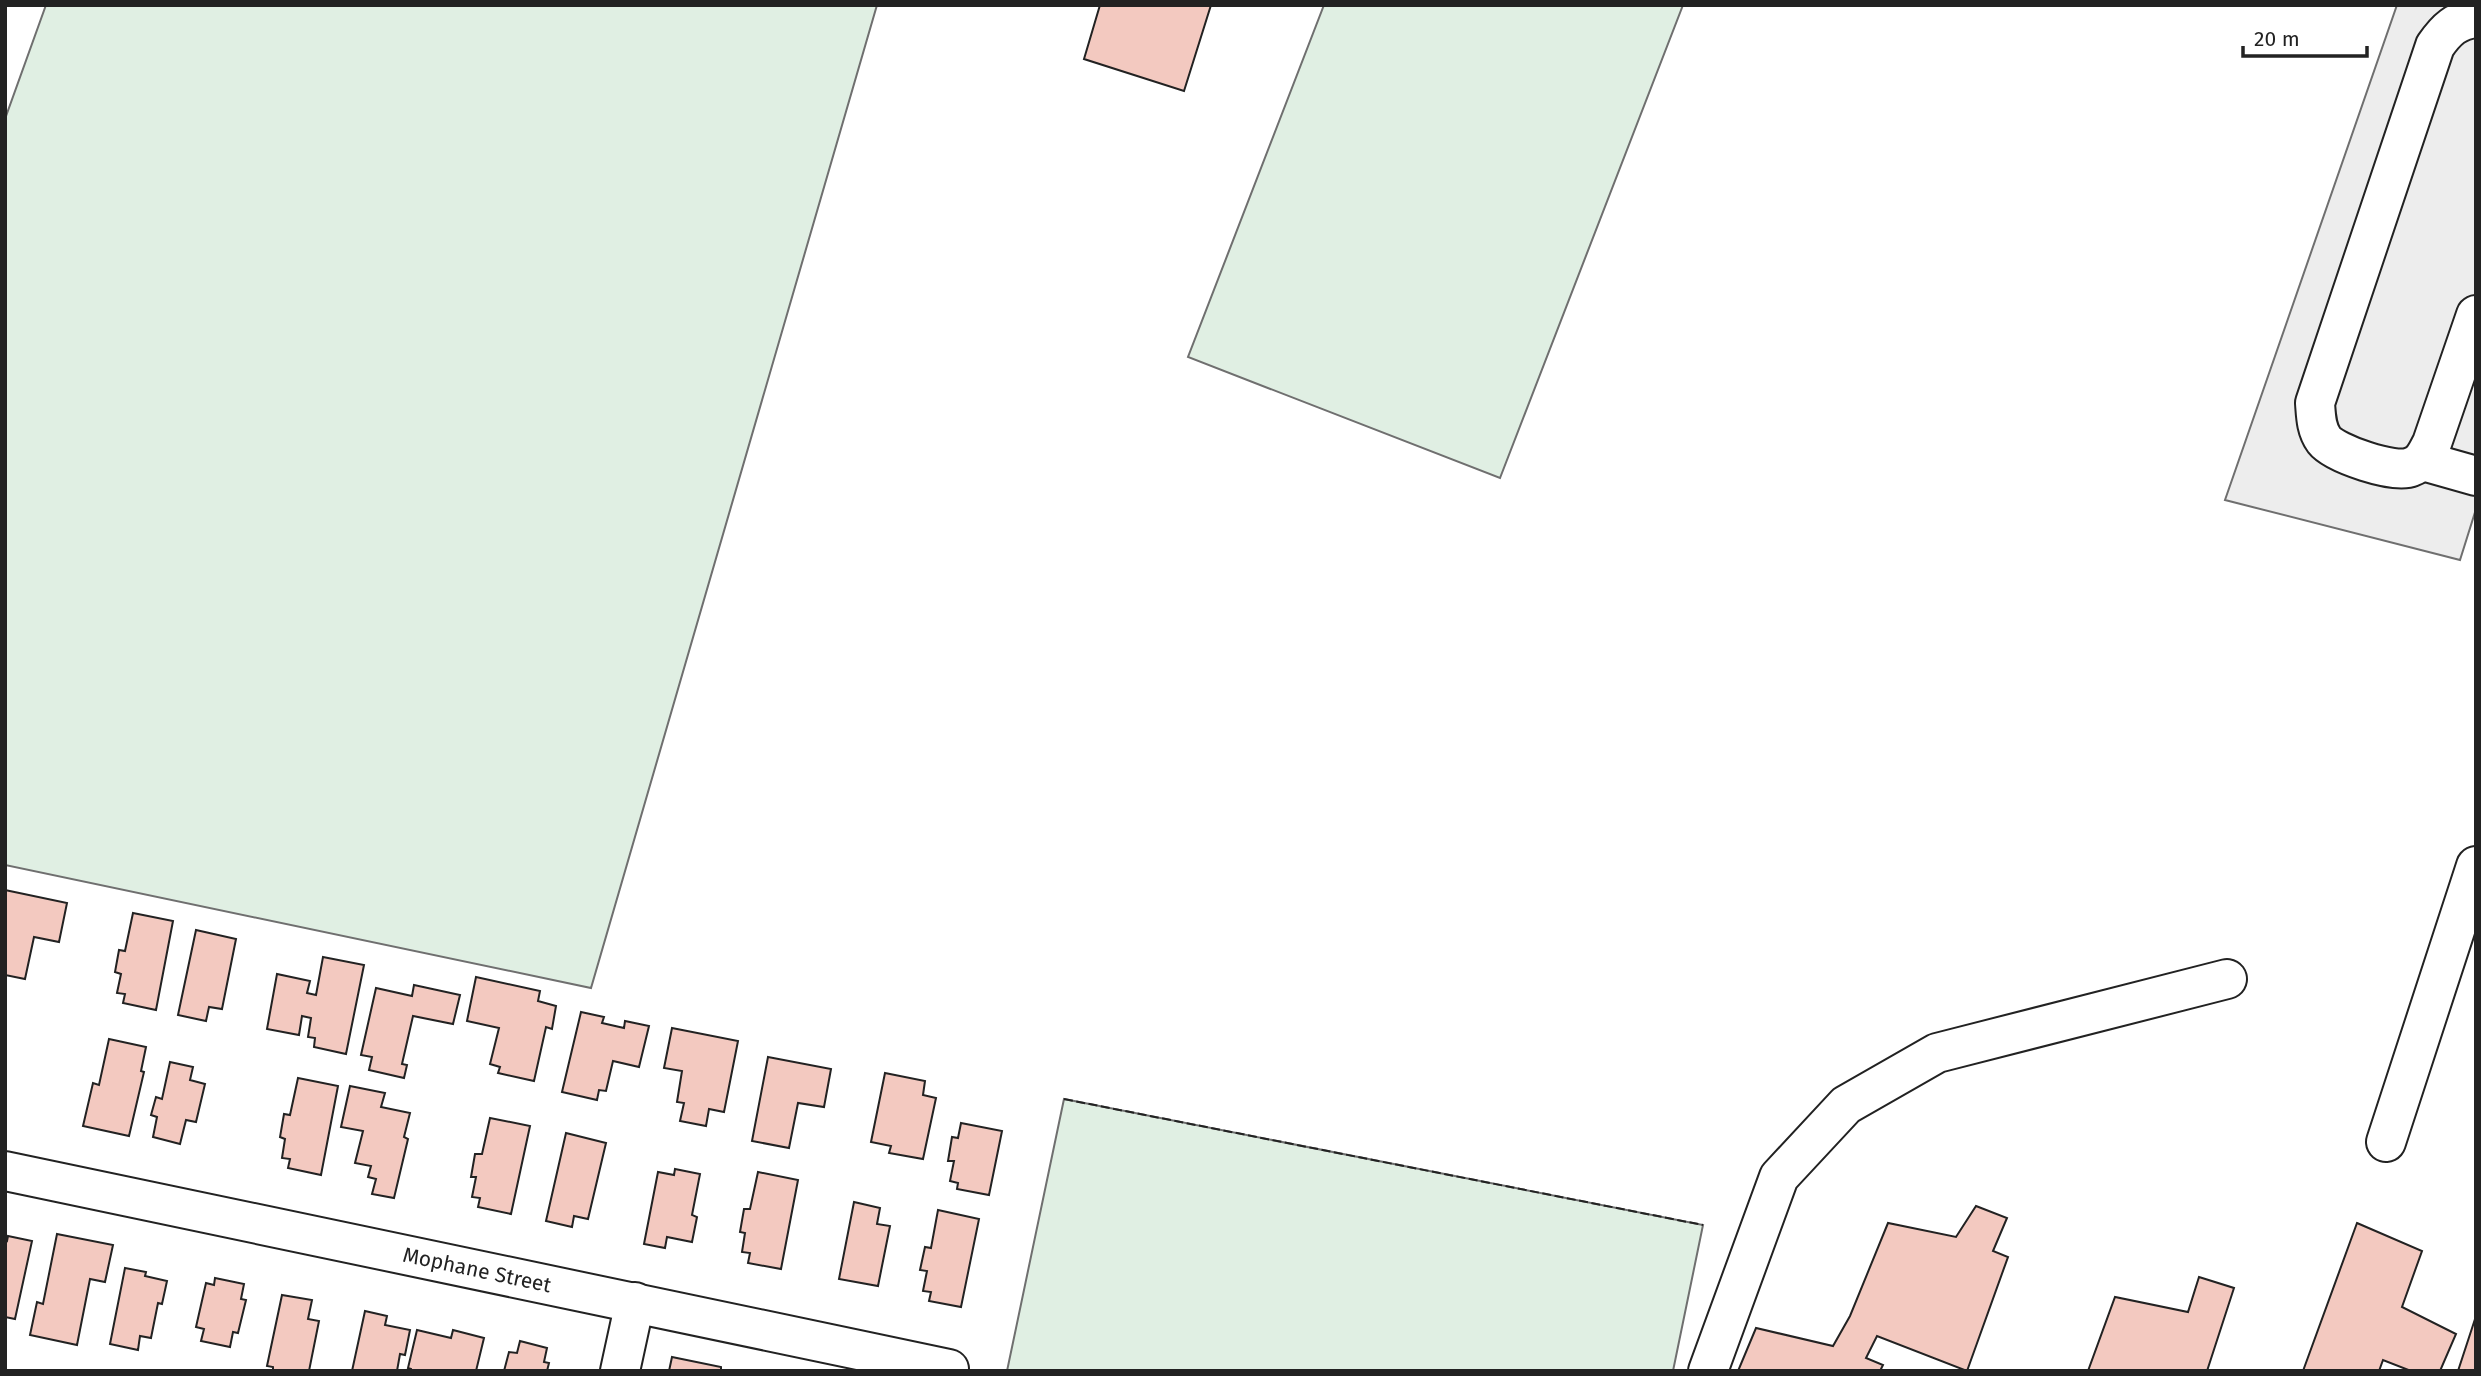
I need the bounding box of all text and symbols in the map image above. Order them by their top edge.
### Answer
scale bar [2243,14,2367,58]
text: 20 m [2254,26,2300,52]
street label: Mophane Street [400,1242,554,1299]

